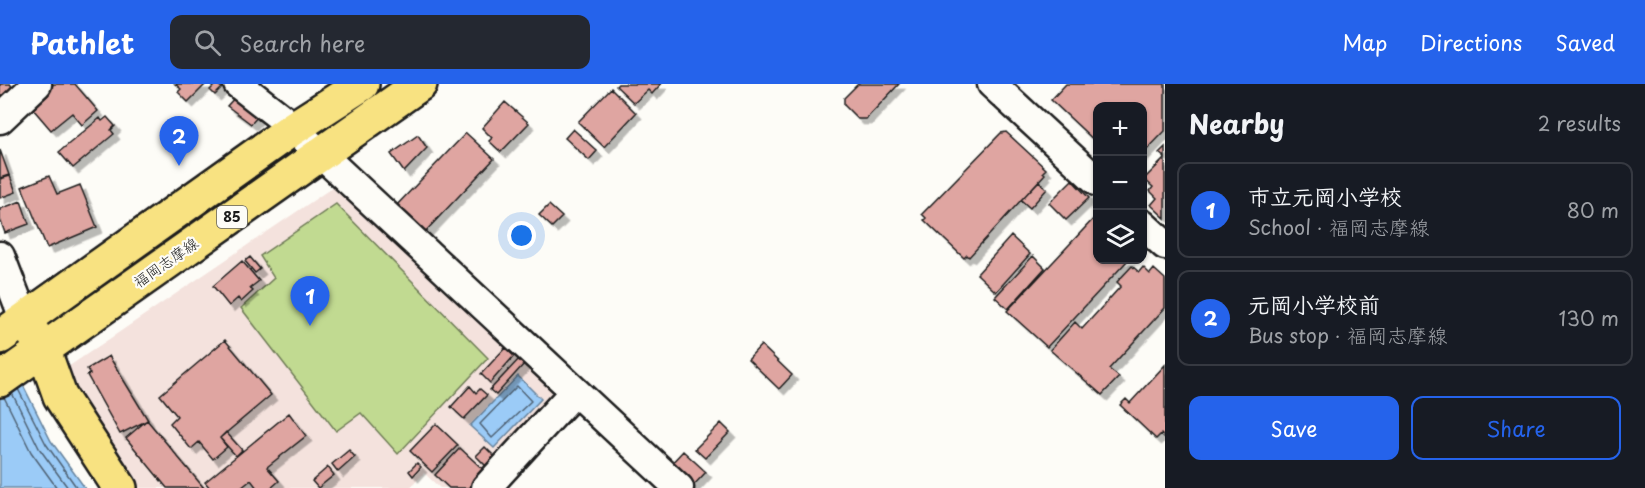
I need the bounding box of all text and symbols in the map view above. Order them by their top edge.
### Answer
search box [170,15,590,69]
text: Pathlet [30,21,134,64]
icon: search [191,26,224,59]
text: Search here [239,26,365,59]
text: Map [1342,26,1387,58]
text: Directions [1420,26,1522,58]
text: Saved [1555,26,1615,58]
map controls [1093,102,1147,264]
button: + [1093,102,1147,156]
text: Nearby [1189,104,1284,143]
text: 2 results [1538,108,1621,138]
pin: 2 [160,116,198,166]
button: − [1093,156,1147,210]
text: 市立元岡小学校 [1248,179,1402,212]
text: 1 [1206,195,1215,225]
text: 80 m [1567,195,1619,225]
road number: 85 [217,206,247,228]
button: layers [1093,210,1147,264]
text: School · 福岡志摩線 [1248,212,1429,242]
your location [507,221,536,250]
street label: 福岡志摩線 [128,231,202,293]
pin: 1 [290,276,330,326]
text: 元岡小学校前 [1248,287,1380,320]
text: 2 [1203,303,1218,333]
text: 130 m [1559,303,1619,333]
text: Bus stop · 福岡志摩線 [1248,320,1447,350]
button: Save [1189,396,1399,460]
button: Share [1411,396,1621,460]

